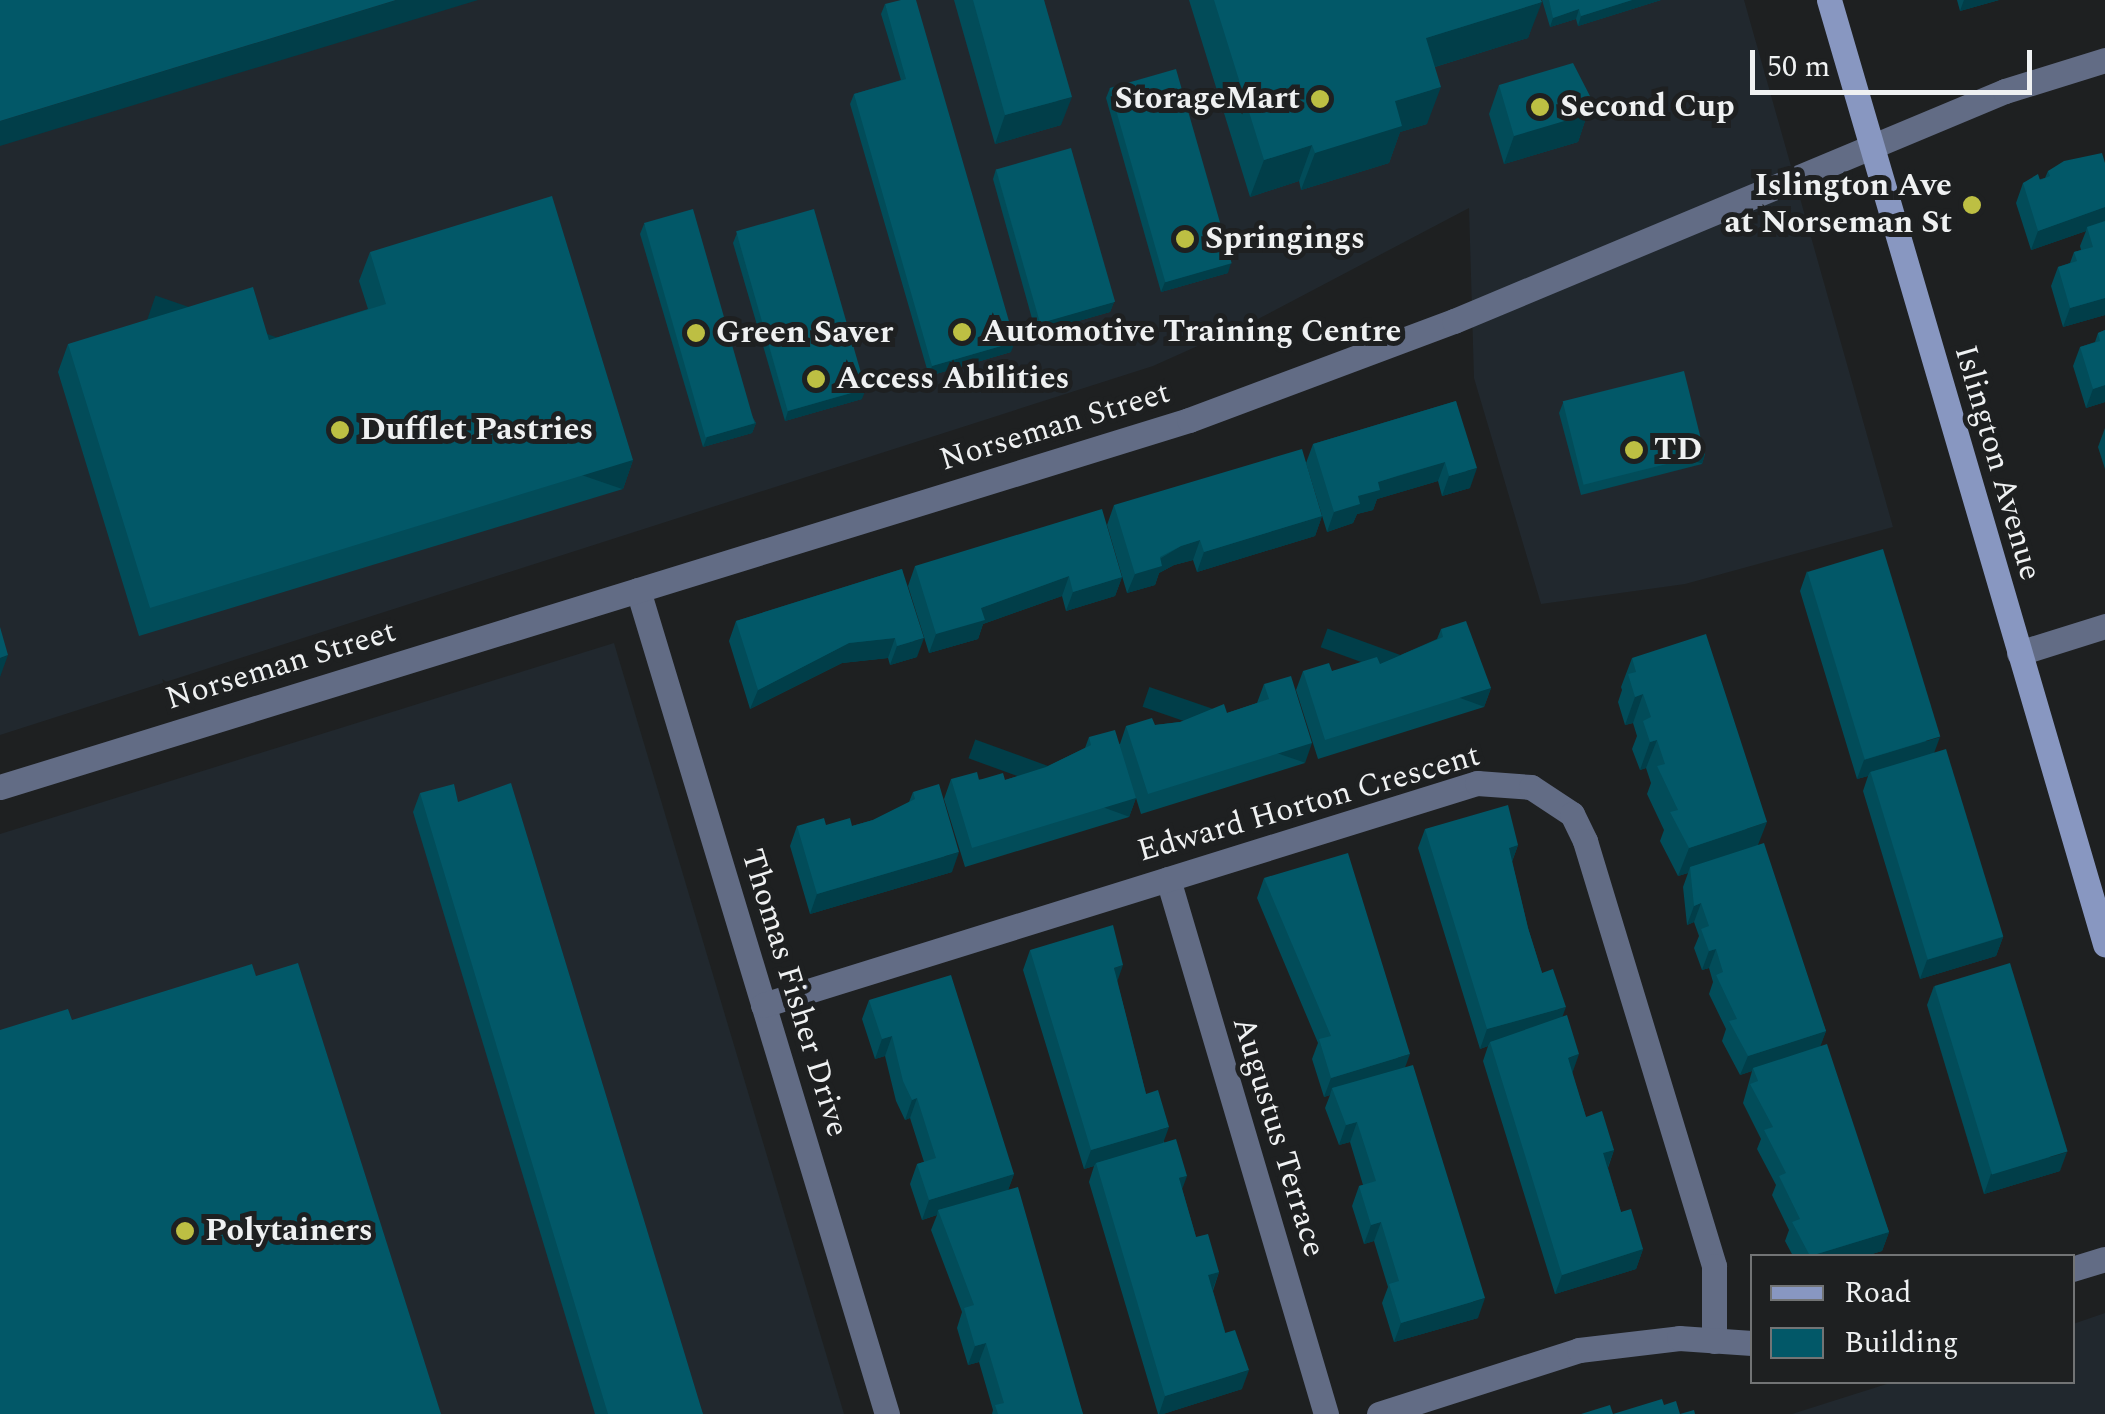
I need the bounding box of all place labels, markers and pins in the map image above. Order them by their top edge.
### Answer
place label: StorageMart [1114,80,1300,118]
marker: StorageMart [1309,88,1331,110]
place label: Second Cup [1560,88,1735,126]
marker: Second Cup [1529,96,1551,118]
place label: Islington Ave at Norseman St [1724,168,1952,243]
marker: Islington Ave at Norseman St [1961,194,1983,216]
place label: Springings [1205,220,1365,258]
marker: Springings [1174,228,1196,250]
place label: Automotive Training Centre [982,313,1401,351]
place label: Green Saver [716,314,893,352]
marker: Automotive Training Centre [951,321,973,343]
marker: Green Saver [685,322,707,344]
place label: Access Abilities [836,360,1070,398]
marker: Access Abilities [805,368,827,390]
place label: Dufflet Pastries [360,411,593,449]
marker: Dufflet Pastries [329,419,351,441]
place label: TD [1654,431,1702,469]
marker: TD [1623,439,1645,461]
place label: Polytainers [205,1212,373,1250]
marker: Polytainers [174,1220,196,1242]

